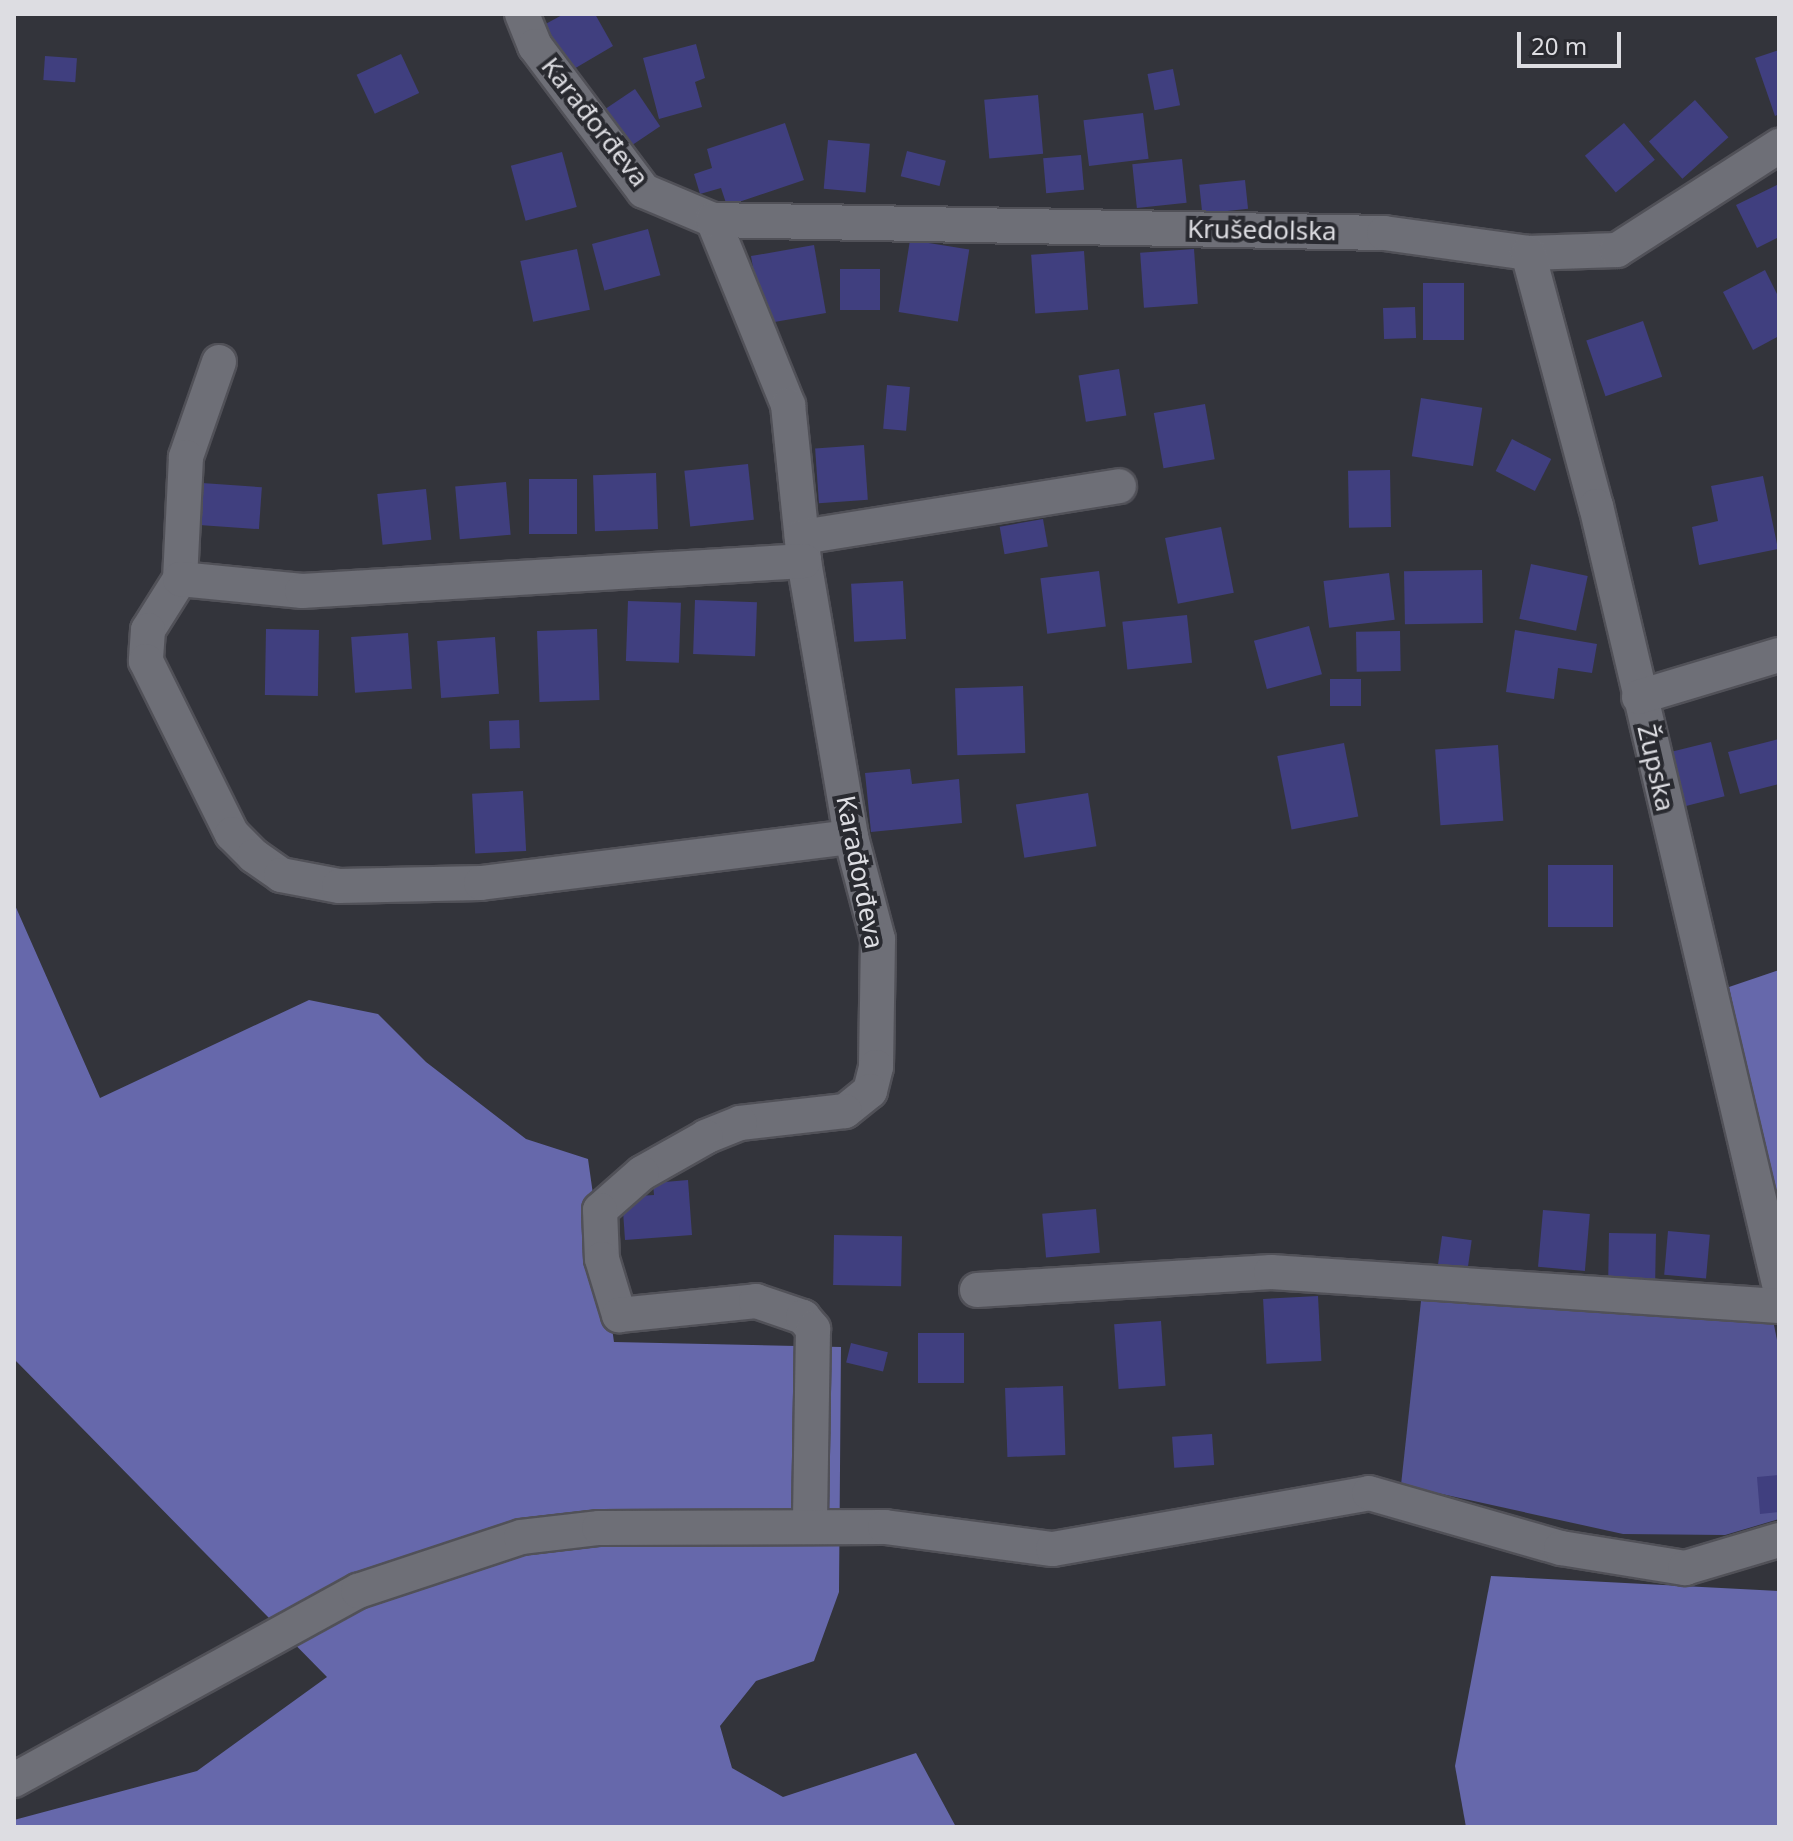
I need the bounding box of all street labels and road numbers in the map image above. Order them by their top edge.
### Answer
street label: Karađorđeva [535,51,655,193]
street label: Krušedolska [1187,213,1337,247]
street label: Župska [1631,722,1681,814]
street label: Karađorđeva [830,793,890,951]

